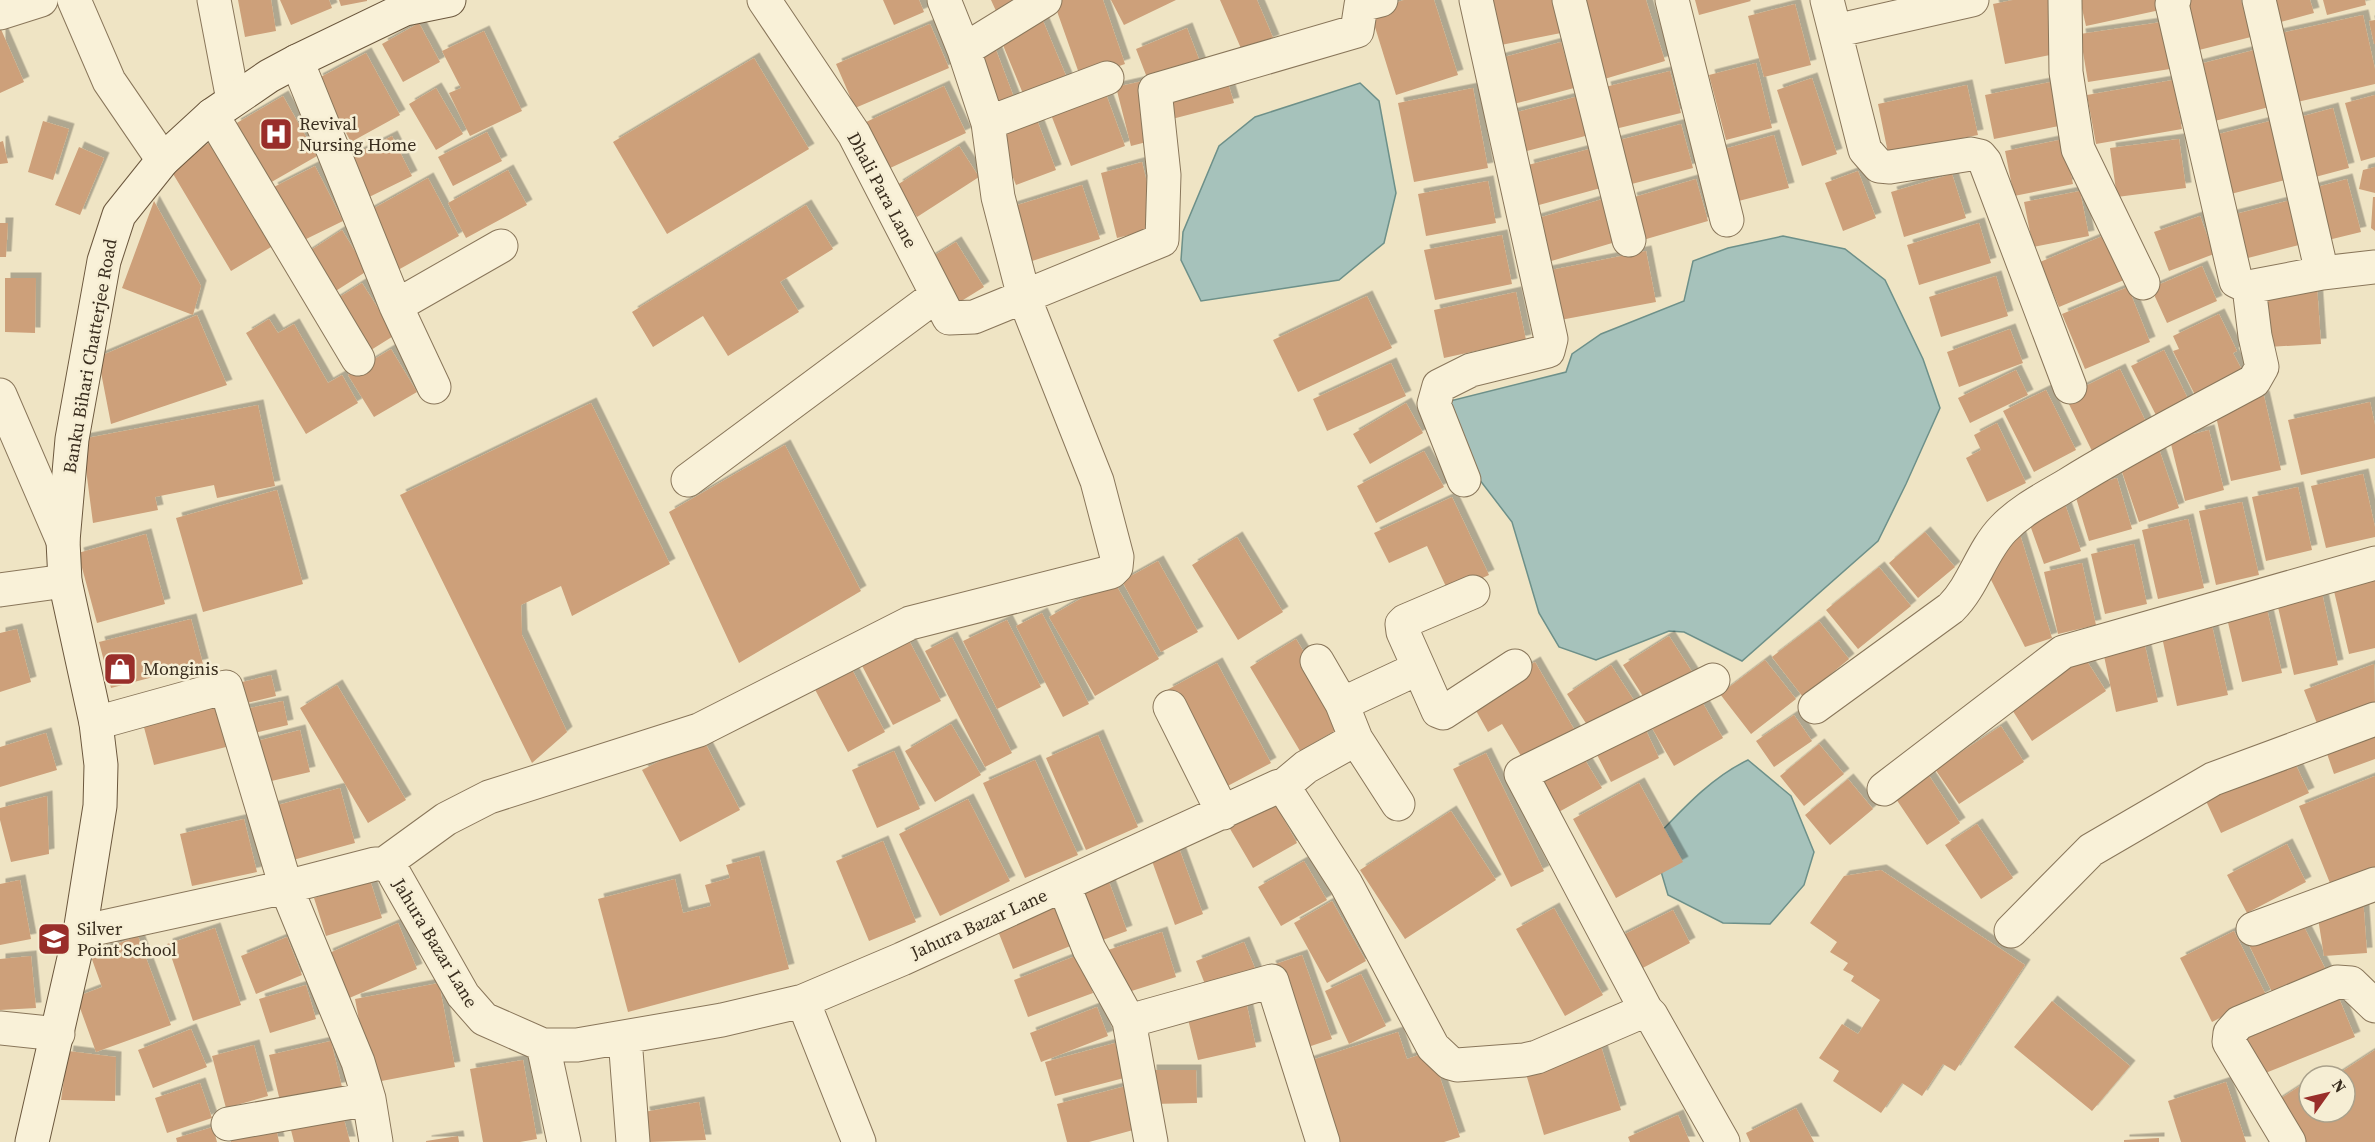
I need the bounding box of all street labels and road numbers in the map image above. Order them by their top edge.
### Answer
street label: Dhali Para Lane [841,127,923,252]
street label: Banku Bihari Chatterjee Road [57,237,122,475]
street label: Jahura Bazar Lane [386,872,484,1012]
street label: Jahura Bazar Lane [906,882,1051,965]

